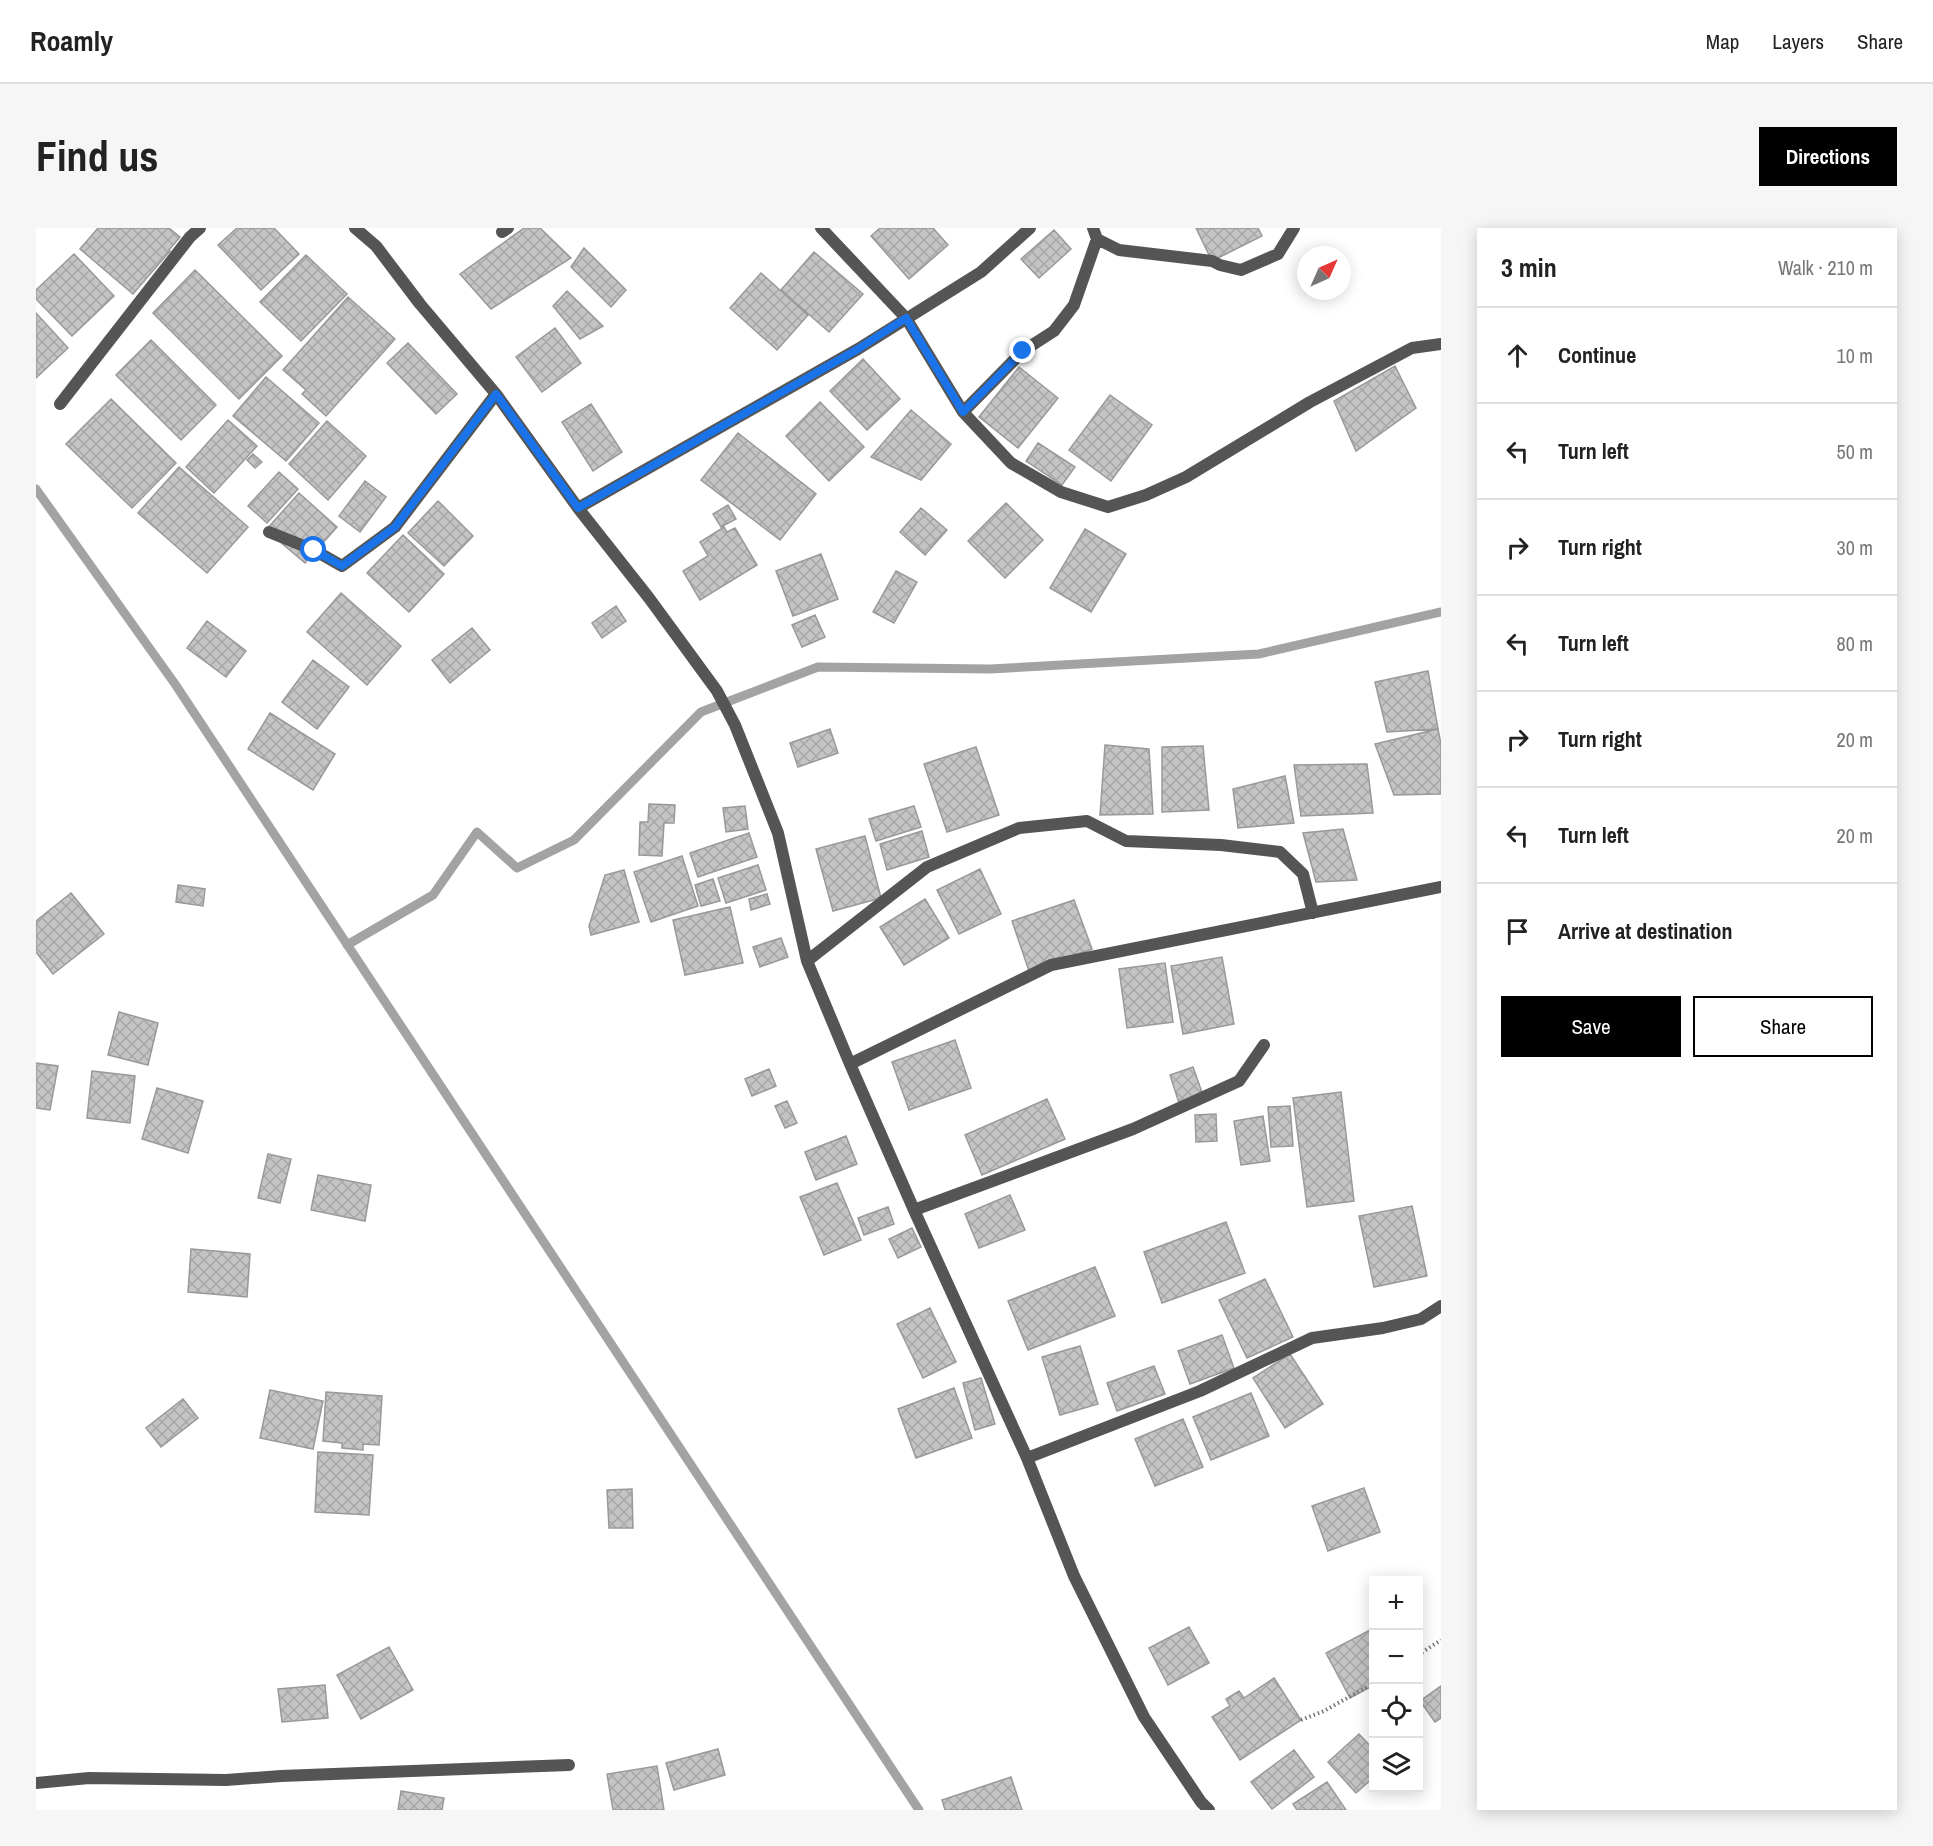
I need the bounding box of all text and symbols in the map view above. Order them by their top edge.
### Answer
text: Roamly [30,22,113,60]
text: Map [1706,27,1739,56]
text: Layers [1772,27,1824,56]
text: Share [1857,27,1903,56]
button: Directions [1759,127,1897,186]
text: Find us [36,128,158,184]
north arrow [1297,246,1351,300]
text: 3 min [1501,250,1557,285]
text: Walk · 210 m [1778,254,1873,281]
route end [1009,337,1035,363]
icon: ahead [1501,339,1534,372]
text: Continue [1558,340,1636,370]
text: 10 m [1837,342,1873,369]
icon: left [1501,435,1534,468]
text: Turn left [1558,436,1629,466]
text: 50 m [1837,438,1873,465]
icon: right [1501,531,1534,564]
text: Turn right [1558,532,1642,562]
text: 30 m [1837,534,1873,561]
route start [300,536,326,562]
icon: left [1501,627,1534,660]
text: Turn left [1558,628,1629,658]
text: 80 m [1837,630,1873,657]
icon: right [1501,723,1534,756]
text: Turn right [1558,724,1642,754]
text: 20 m [1837,726,1873,753]
icon: left [1501,819,1534,852]
text: Turn left [1558,820,1629,850]
text: 20 m [1837,822,1873,849]
icon: arrive [1501,915,1534,948]
text: Arrive at destination [1558,916,1732,946]
button: Save [1501,996,1681,1057]
button: Share [1693,996,1873,1057]
map controls [1369,1576,1423,1792]
button: + [1369,1576,1423,1630]
button: − [1369,1630,1423,1684]
button: locate [1369,1684,1423,1738]
button: layers [1369,1738,1423,1792]

